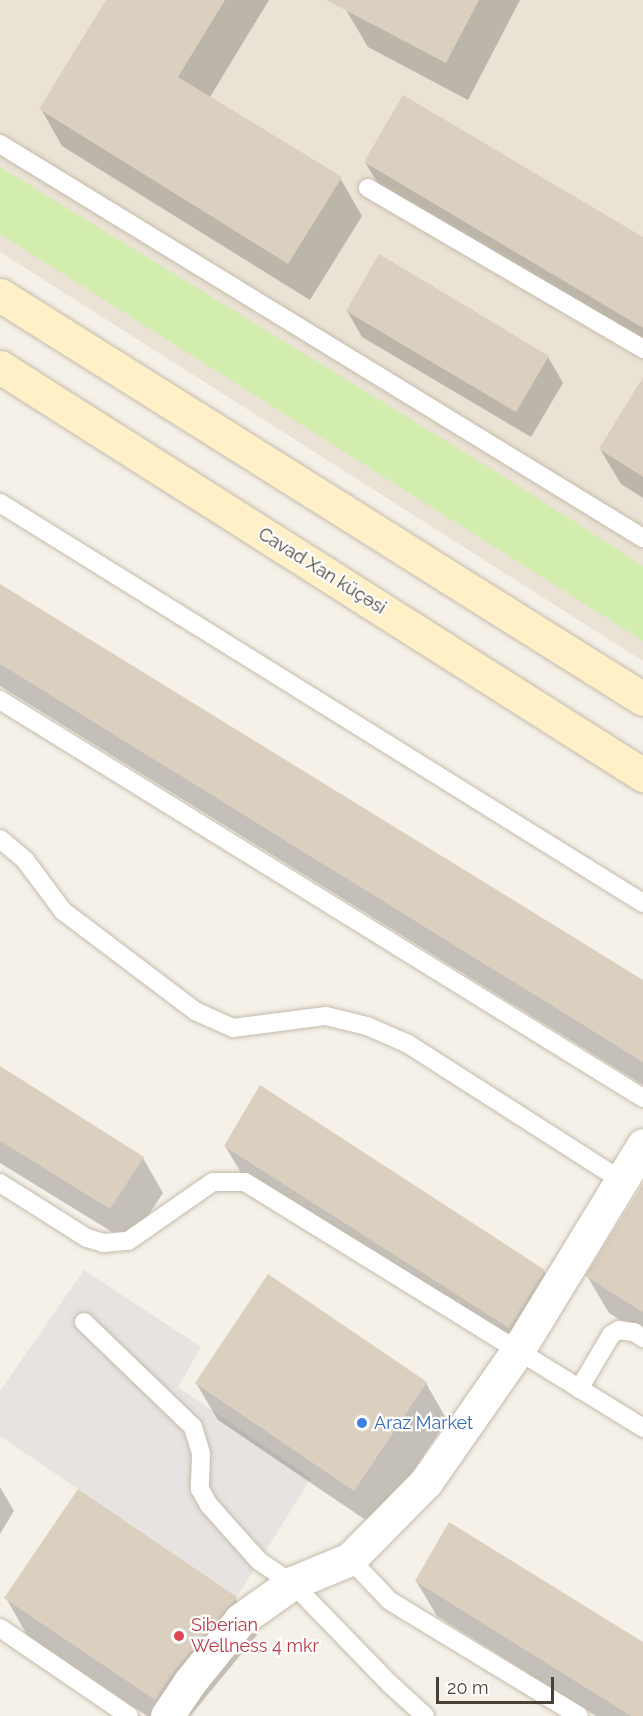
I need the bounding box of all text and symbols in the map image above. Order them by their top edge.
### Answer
street label: Cavad Xan küçəsi [254,523,390,619]
place label: Araz Market [374,1412,473,1434]
marker: Araz Market [355,1416,369,1430]
place label: Siberian Wellness 4 mkr [191,1615,319,1658]
marker: Siberian Wellness 4 mkr [172,1629,186,1643]
scale bar [439,1665,558,1703]
text: 20 m [447,1677,489,1698]

